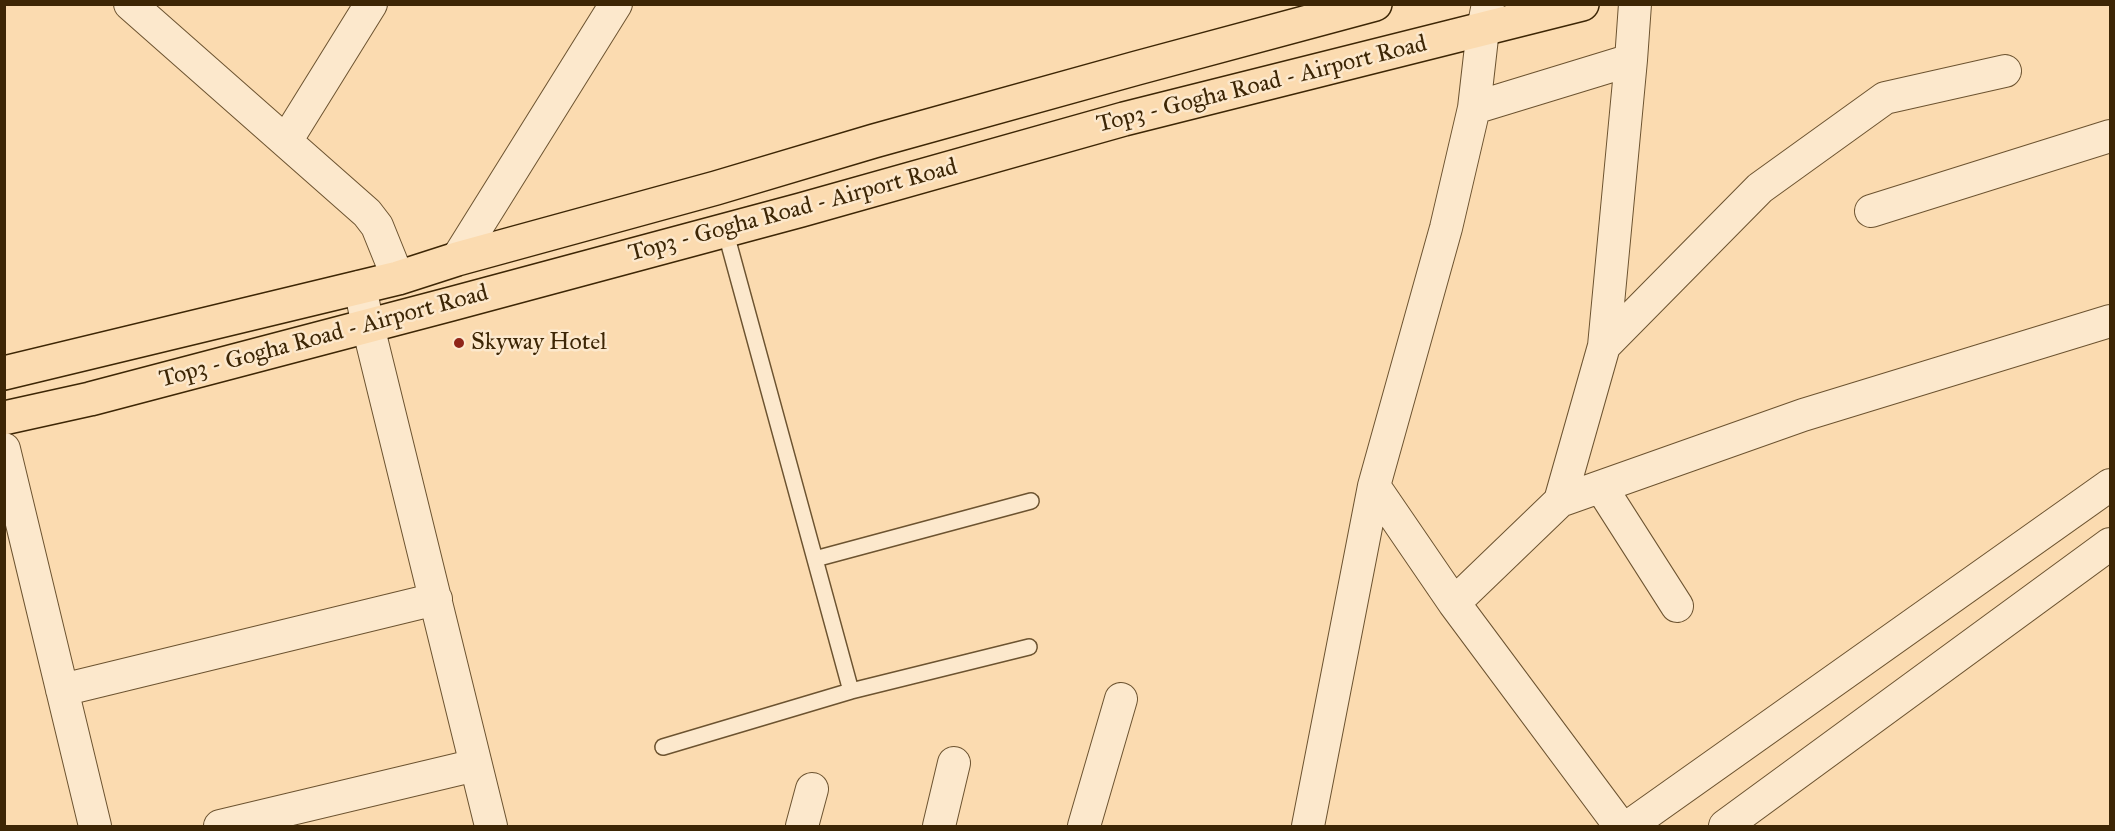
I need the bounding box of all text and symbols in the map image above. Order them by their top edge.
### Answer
street label: Top3 - Gogha Road - Airport Road [1094,30,1430,140]
street label: Top3 - Gogha Road - Airport Road [625,153,961,269]
street label: Top3 - Gogha Road - Airport Road [156,279,492,395]
place label: Skyway Hotel [471,329,607,357]
marker: Skyway Hotel [452,336,466,350]

